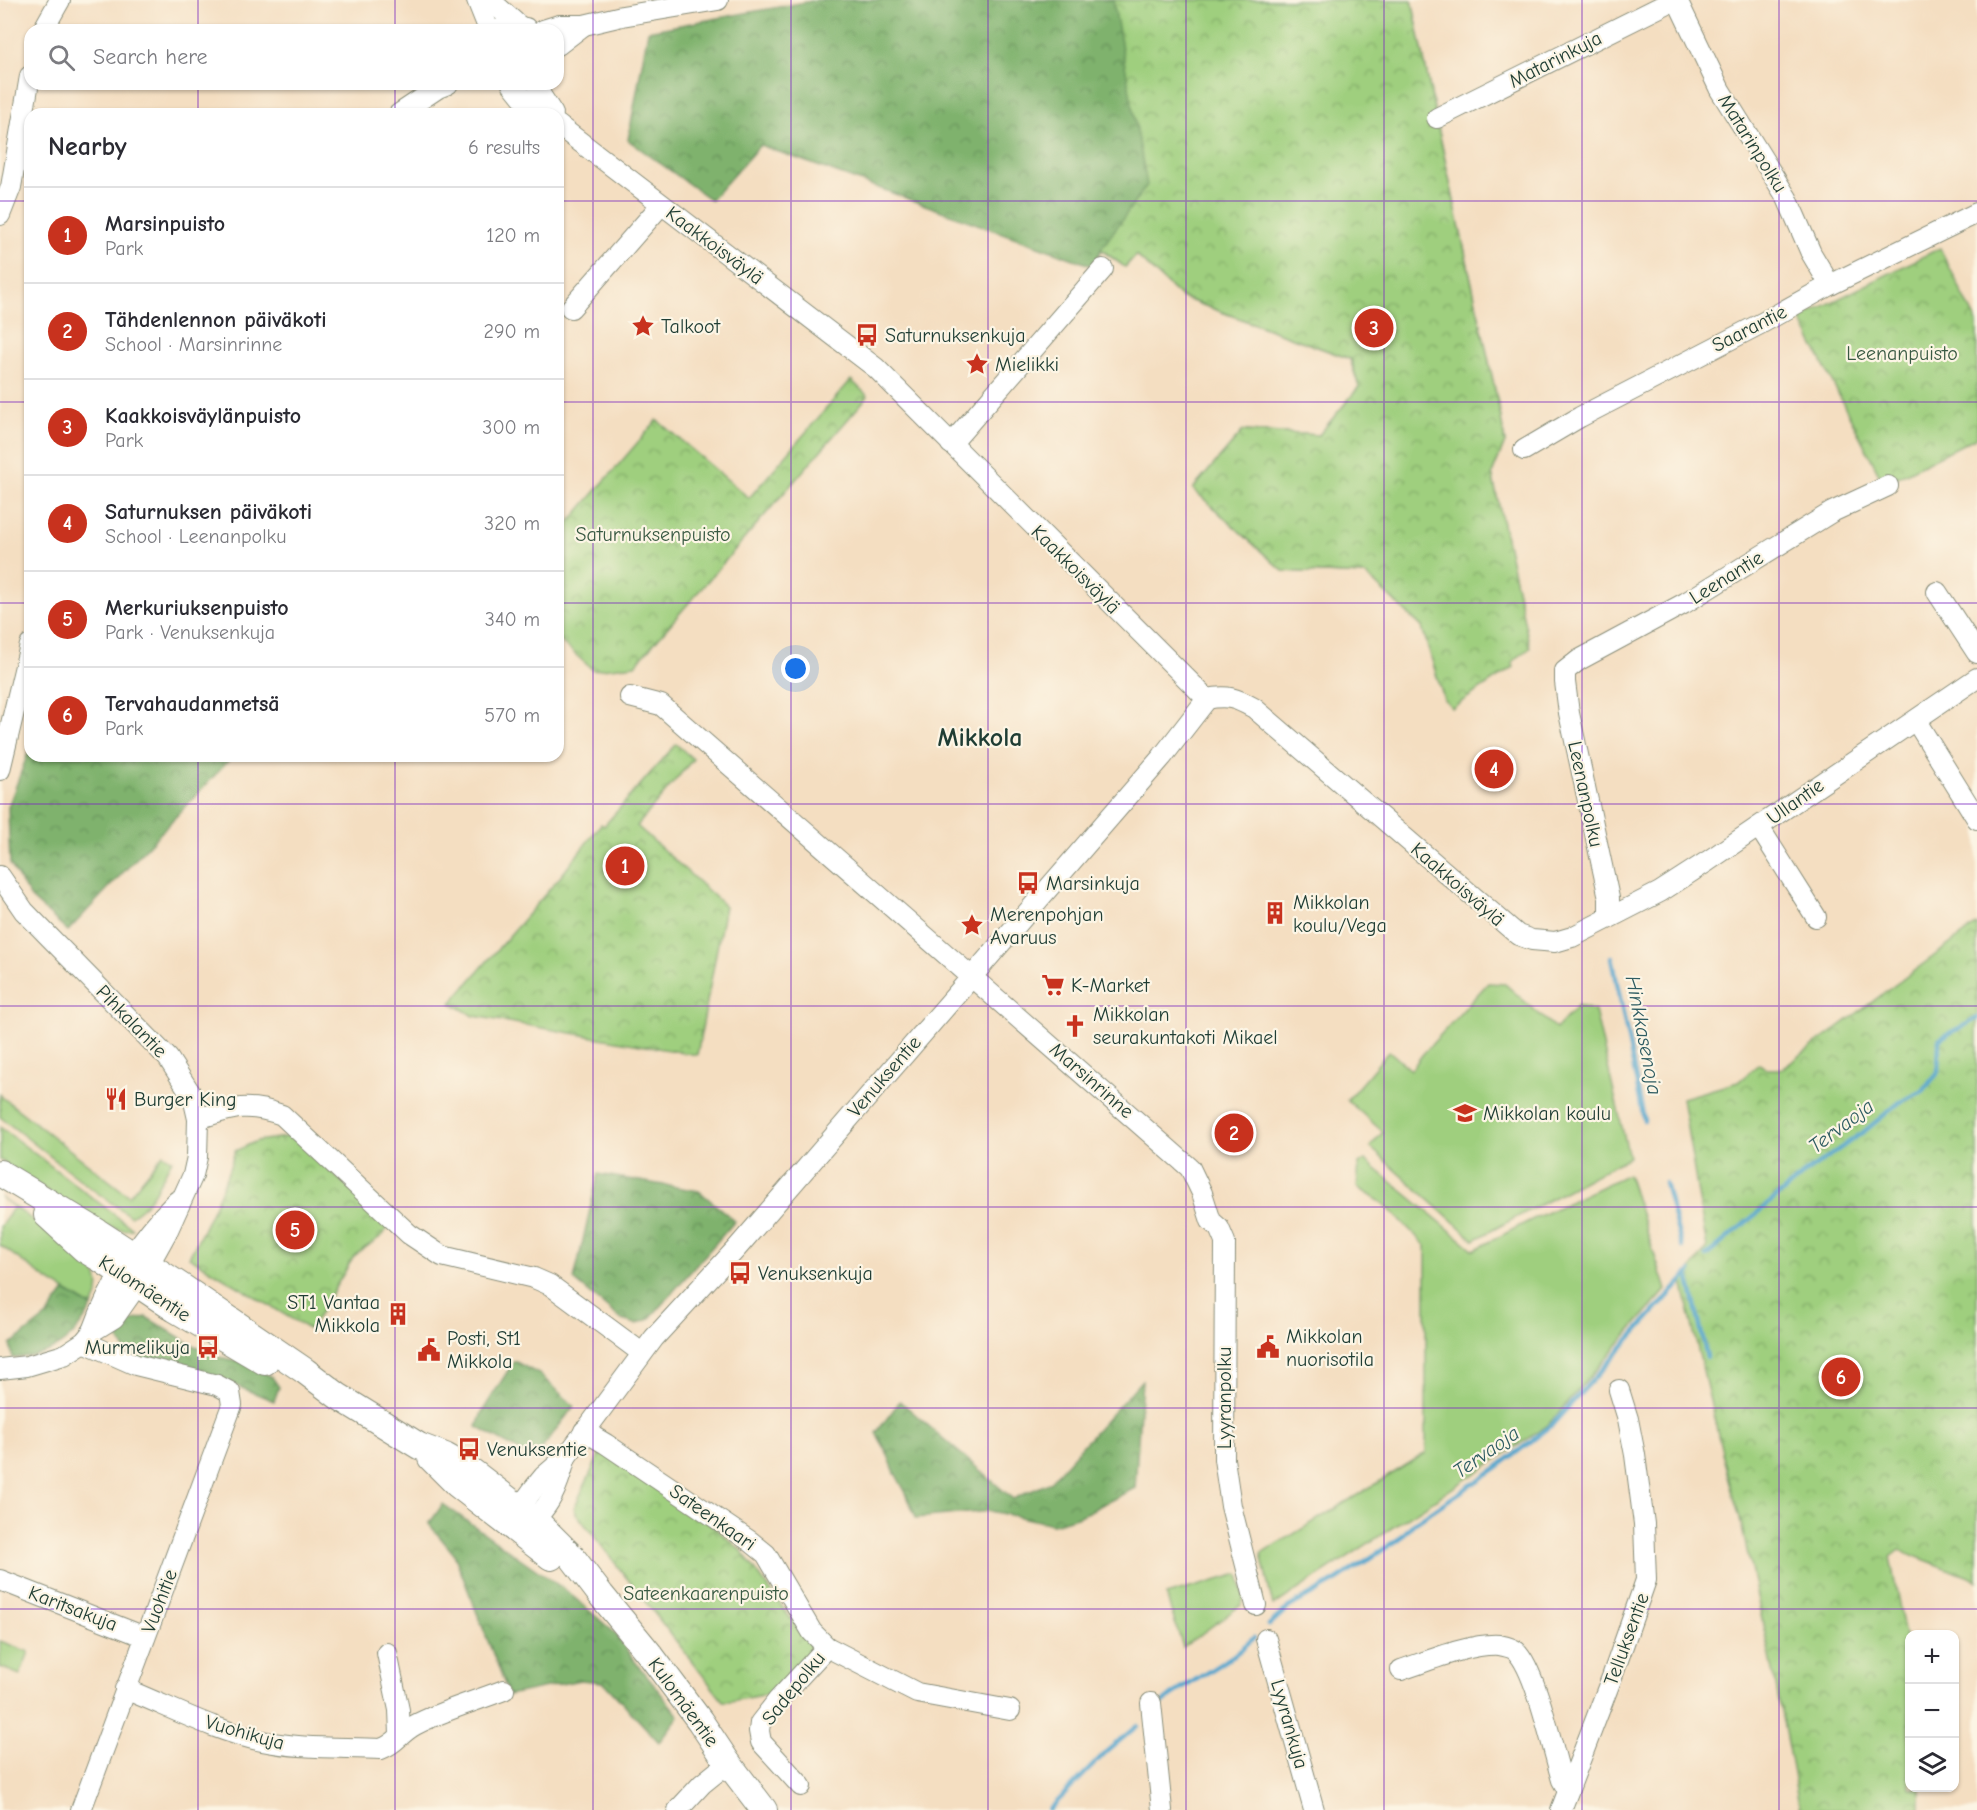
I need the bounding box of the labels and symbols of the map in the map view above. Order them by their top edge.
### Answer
street label: Matarinkuja [1505,26,1605,93]
street label: Matarinpolku [1713,90,1792,197]
street label: Kaakkoisväylä [661,201,768,290]
street label: Saarantie [1708,300,1790,357]
pin: 3 [1354,306,1394,350]
place icon: Talkoot [630,313,656,339]
place label: Talkoot [661,315,722,338]
bus stop icon: Saturnuksenkuja [854,322,880,348]
place label: Saturnuksenkuja [885,324,1025,347]
park label: Leenanpuisto [1846,342,1958,365]
place icon: Mielikki [964,351,990,377]
place label: Mielikki [995,353,1059,376]
street label: Kaakkoisväylä [1026,520,1125,619]
park label: Saturnuksenpuisto [576,523,730,546]
street label: Leenantie [1685,546,1767,609]
your location [781,654,810,683]
district label: Mikkola [938,723,1023,753]
street label: Leenanpolku [1563,739,1608,849]
pin: 4 [1474,746,1514,792]
street label: Ullantie [1762,774,1828,829]
street label: Kaakkoisväylä [1406,838,1509,931]
pin: 1 [606,844,644,888]
bus stop icon: Marsinkuja [1015,870,1041,896]
place label: Marsinkuja [1046,872,1140,895]
place label: Mikkolan koulu/Vega [1293,891,1387,937]
building icon: Mikkolan koulu/Vega [1262,900,1288,926]
place label: Merenpohjan Avaruus [990,903,1103,949]
place icon: Merenpohjan Avaruus [959,912,985,938]
supermarket icon: K-Market [1040,972,1066,998]
water label: Hinkkasenoja [1621,973,1667,1097]
place label: K-Market [1071,974,1151,997]
street label: Pihkalantie [91,980,172,1062]
place label: Mikkolan seurakuntakoti Mikael [1093,1003,1278,1049]
church icon: Mikkolan seurakuntakoti Mikael [1062,1013,1088,1039]
street label: Venuksentie [843,1031,926,1122]
street label: Marsinrinne [1045,1038,1138,1123]
restaurant icon: Burger King [103,1086,129,1112]
place label: Burger King [134,1088,237,1111]
water label: Tervaoja [1804,1094,1878,1158]
school or university icon: Mikkolan koulu [1452,1100,1478,1126]
place label: Mikkolan koulu [1483,1102,1611,1125]
pin: 2 [1214,1110,1254,1156]
pin: 5 [276,1208,314,1252]
street label: Kulomäentie [95,1250,195,1327]
bus stop icon: Venuksenkuja [727,1260,753,1286]
place label: Venuksenkuja [758,1262,873,1285]
place label: ST1 Vantaa Mikkola [287,1291,380,1337]
building icon: ST1 Vantaa Mikkola [385,1301,411,1327]
place label: Mikkolan nuorisotila [1286,1325,1374,1371]
place label: Posti, St1 Mikkola [447,1327,521,1373]
bus stop icon: Murmelikuja [195,1334,221,1360]
public building icon: Mikkolan nuorisotila [1255,1334,1281,1360]
place label: Murmelikuja [85,1336,190,1359]
public building icon: Posti, St1 Mikkola [416,1337,442,1363]
street label: Lyyranpolku [1213,1347,1236,1449]
pin: 6 [1822,1354,1860,1400]
water label: Tervaoja [1448,1421,1524,1483]
bus stop icon: Venuksentie [456,1436,482,1462]
place label: Venuksentie [487,1438,587,1461]
street label: Sateenkaari [665,1479,760,1556]
street label: Vuohitie [137,1566,182,1636]
street label: Karitsakuja [25,1581,120,1636]
park label: Sateenkaarenpuisto [623,1582,789,1605]
street label: Telluksentie [1599,1590,1654,1689]
street label: Sadepolku [757,1647,830,1730]
street label: Kulomäentie [644,1653,724,1751]
street label: Lyyrankuja [1266,1677,1313,1771]
street label: Vuohikuja [203,1710,287,1755]

